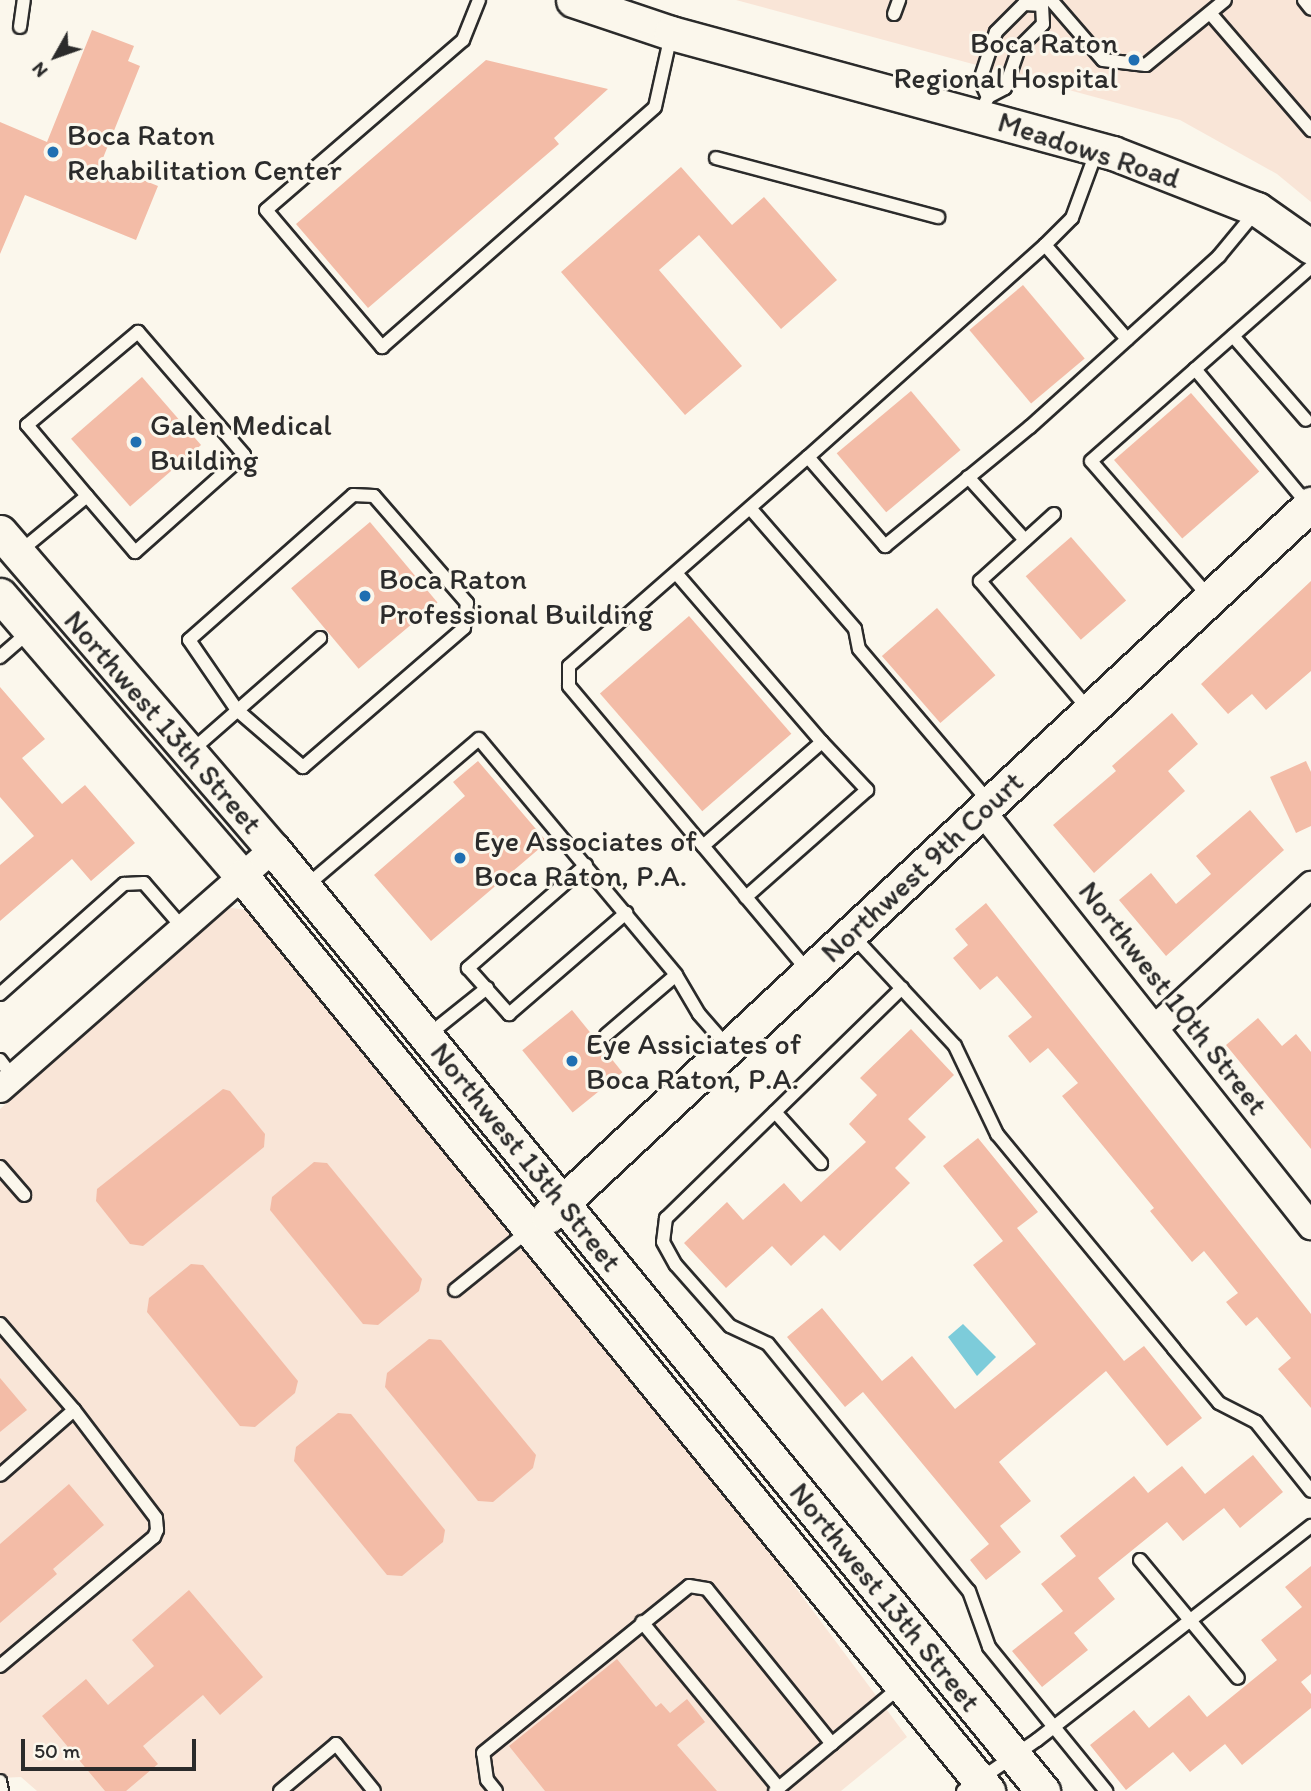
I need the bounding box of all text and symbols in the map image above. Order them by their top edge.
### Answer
north arrow [21,21,91,91]
place label: Boca Raton Regional Hospital [893,25,1118,96]
marker: Boca Raton Regional Hospital [1124,50,1144,70]
text: N [27,58,52,82]
street label: Meadows Road [993,104,1185,196]
place label: Boca Raton Rehabilitation Center [67,117,341,188]
marker: Boca Raton Rehabilitation Center [45,144,61,160]
place label: Galen Medical Building [150,407,332,477]
marker: Galen Medical Building [128,434,144,450]
place label: Boca Raton Professional Building [379,561,653,632]
marker: Boca Raton Professional Building [357,588,373,604]
street label: Northwest 13th Street [56,603,270,841]
street label: Northwest 9th Court [813,764,1031,970]
place label: Eye Associates of Boca Raton, P.A. [474,823,697,894]
marker: Eye Associates of Boca Raton, P.A. [452,850,468,866]
street label: Northwest 10th Street [1071,874,1275,1122]
place label: Eye Assiciates of Boca Raton, P.A. [586,1026,801,1096]
street label: Northwest 13th Street [423,1035,629,1279]
marker: Eye Assiciates of Boca Raton, P.A. [564,1053,580,1069]
street label: Northwest 13th Street [782,1475,988,1719]
scale bar [24,1724,200,1768]
text: 50 m [34,1738,80,1763]

